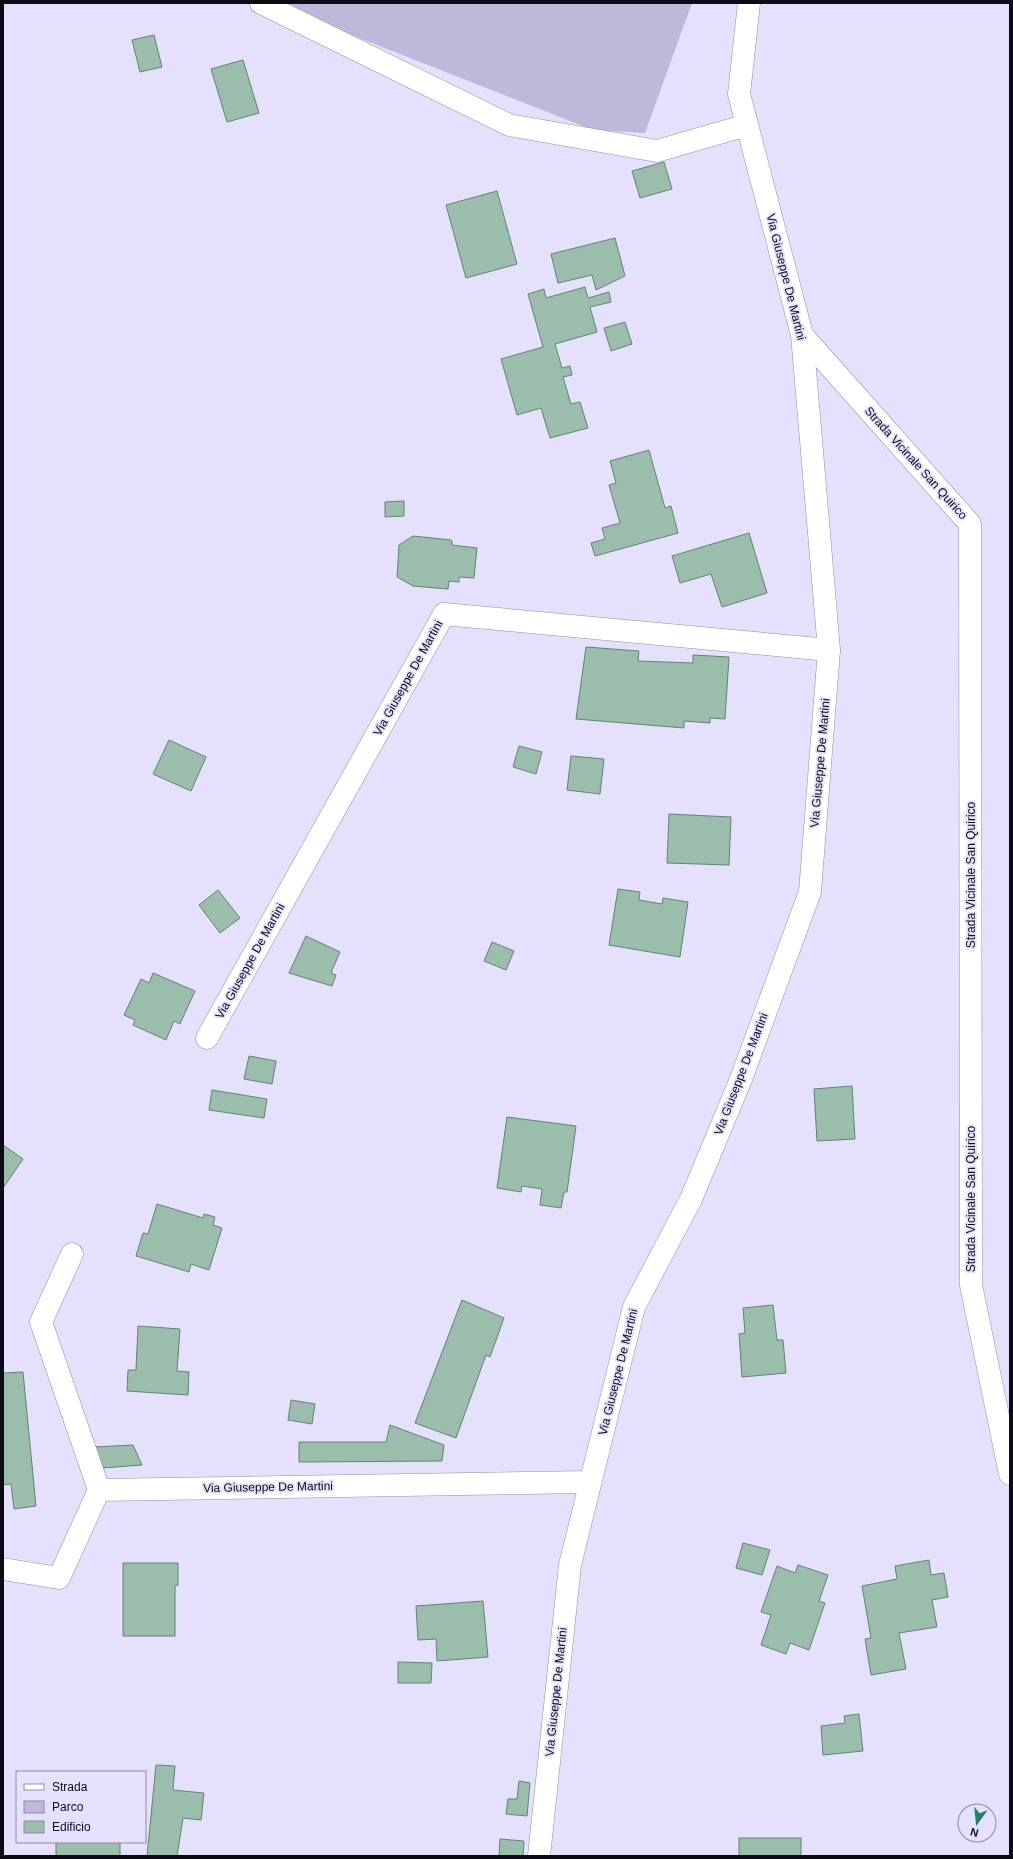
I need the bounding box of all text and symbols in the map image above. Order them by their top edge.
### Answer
street label: Via Giuseppe De Martini [764,212,808,342]
street label: Strada Vicinale San Quirico [862,404,970,522]
street label: Via Giuseppe De Martini [370,618,446,738]
street label: Via Giuseppe De Martini [807,698,833,828]
street label: Strada Vicinale San Quirico [964,801,978,948]
street label: Via Giuseppe De Martini [212,901,288,1021]
street label: Via Giuseppe De Martini [711,1011,771,1137]
street label: Strada Vicinale San Quirico [964,1125,978,1272]
street label: Via Giuseppe De Martini [596,1307,640,1437]
street label: Via Giuseppe De Martini [203,1479,333,1495]
street label: Via Giuseppe De Martini [542,1627,570,1757]
legend [16,1771,146,1843]
text: Strada [52,1780,88,1794]
text: Parco [52,1800,84,1814]
north arrow [957,1803,997,1843]
text: Edificio [52,1820,91,1834]
text: N [969,1826,980,1839]

